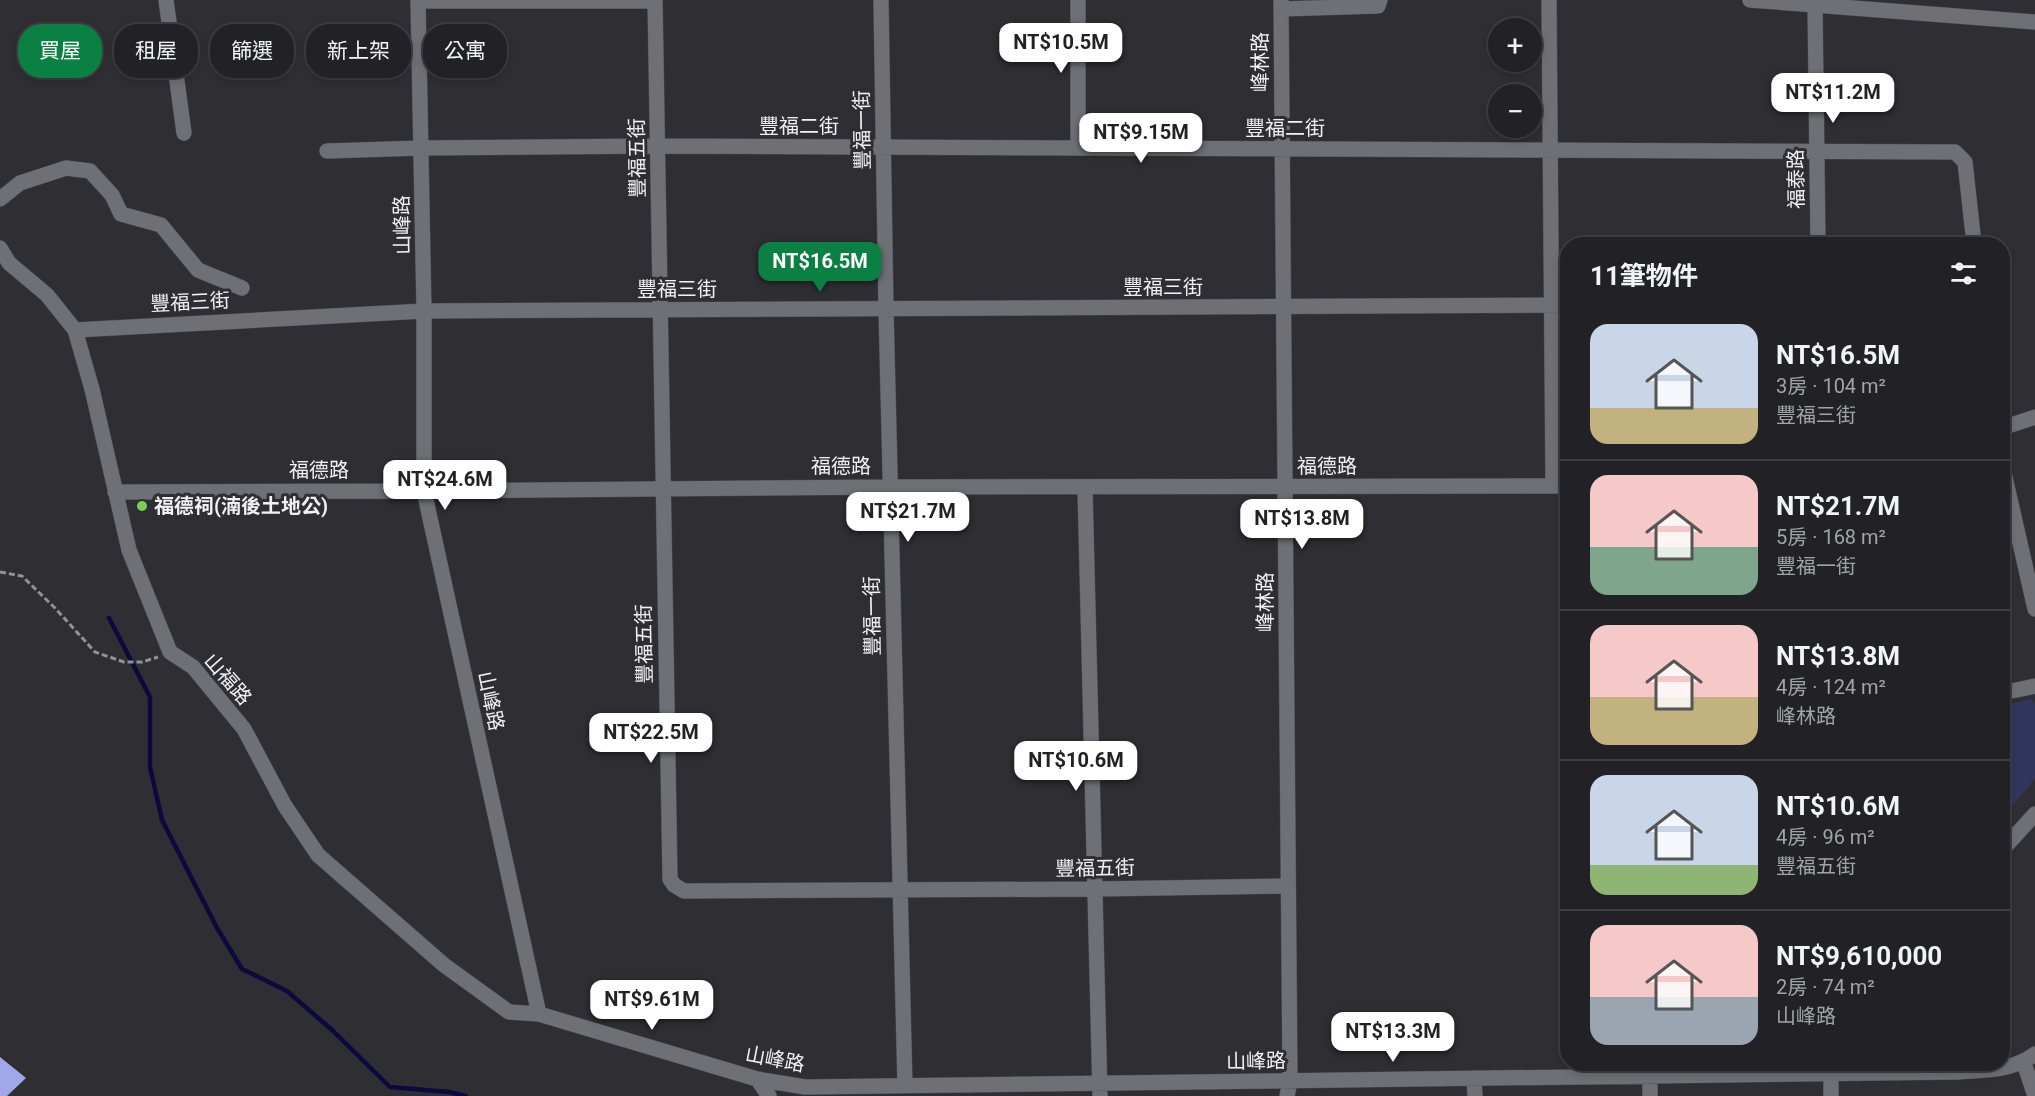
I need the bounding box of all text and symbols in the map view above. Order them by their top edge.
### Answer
map controls [1488,18,1542,138]
button: + [1488,18,1542,72]
pin: NT$10.5M [999,23,1123,74]
chip: 買屋 [18,24,102,78]
chip: 租屋 [114,24,198,78]
chip: 篩選 [210,24,294,78]
chip: 新上架 [306,24,411,78]
chip: 公寓 [423,24,507,78]
text: NT$10.5M [1013,30,1109,54]
street label: 峰林路 [1248,32,1272,92]
pin: NT$11.2M [1771,73,1895,124]
text: NT$11.2M [1785,80,1881,104]
button: − [1488,84,1542,138]
street label: 豐福一街 [849,90,875,170]
pin: NT$9.15M [1079,113,1203,164]
street label: 豐福二街 [759,114,839,138]
street label: 豐福二街 [1245,116,1325,140]
street label: 豐福五街 [624,118,650,198]
text: NT$9.15M [1093,120,1189,144]
street label: 福泰路 [1783,149,1809,209]
street label: 山峰路 [389,195,415,255]
pin: NT$16.5M [758,242,882,293]
text: NT$16.5M [772,249,868,273]
icon: filters [1947,257,1980,290]
text: 11筆物件 [1590,261,1698,291]
street label: 豐福三街 [1123,275,1203,299]
street label: 豐福三街 [637,277,717,301]
street label: 豐福三街 [149,288,231,316]
text: NT$16.5M [1776,340,1900,370]
icon: home [1638,348,1710,420]
text: 3房 · 104 m² [1776,374,1886,398]
text: 豐福三街 [1776,403,1856,427]
street label: 福德路 [811,454,871,478]
street label: 福德路 [1297,454,1357,478]
street label: 福德路 [289,458,349,482]
pin: NT$24.6M [383,460,507,511]
text: NT$24.6M [397,467,493,491]
text: NT$21.7M [1776,491,1900,521]
pin: NT$21.7M [846,492,970,543]
place label: 福德祠(湳後土地公) [154,494,328,518]
marker: 福德祠(湳後土地公) [135,499,149,513]
text: NT$21.7M [860,499,956,523]
pin: NT$13.8M [1240,499,1364,550]
icon: home [1638,499,1710,571]
text: NT$13.8M [1254,506,1350,530]
text: 5房 · 168 m² [1776,525,1886,549]
text: 豐福一街 [1776,554,1856,578]
street label: 峰林路 [1253,572,1277,632]
street label: 豐福一街 [859,576,885,656]
street label: 豐福五街 [631,604,657,684]
text: NT$13.8M [1776,641,1900,671]
street label: 山福路 [199,648,257,710]
icon: home [1638,649,1710,721]
street label: 山峰路 [473,669,509,733]
text: 4房 · 124 m² [1776,675,1886,699]
text: 峰林路 [1776,704,1836,728]
pin: NT$22.5M [589,713,713,764]
text: NT$22.5M [603,720,699,744]
pin: NT$10.6M [1014,741,1138,792]
text: NT$10.6M [1028,748,1124,772]
text: NT$10.6M [1776,791,1900,821]
icon: home [1638,799,1710,871]
text: 4房 · 96 m² [1776,825,1875,849]
text: 豐福五街 [1776,854,1856,878]
street label: 豐福五街 [1055,855,1135,881]
text: NT$9,610,000 [1776,941,1942,971]
icon: home [1638,949,1710,1021]
text: 2房 · 74 m² [1776,975,1875,999]
pin: NT$9.61M [590,980,714,1031]
text: NT$9.61M [604,987,700,1011]
text: 山峰路 [1776,1004,1836,1028]
pin: NT$13.3M [1331,1012,1455,1063]
text: NT$13.3M [1345,1019,1441,1043]
street label: 山峰路 [743,1041,807,1077]
street label: 山峰路 [1226,1048,1286,1074]

